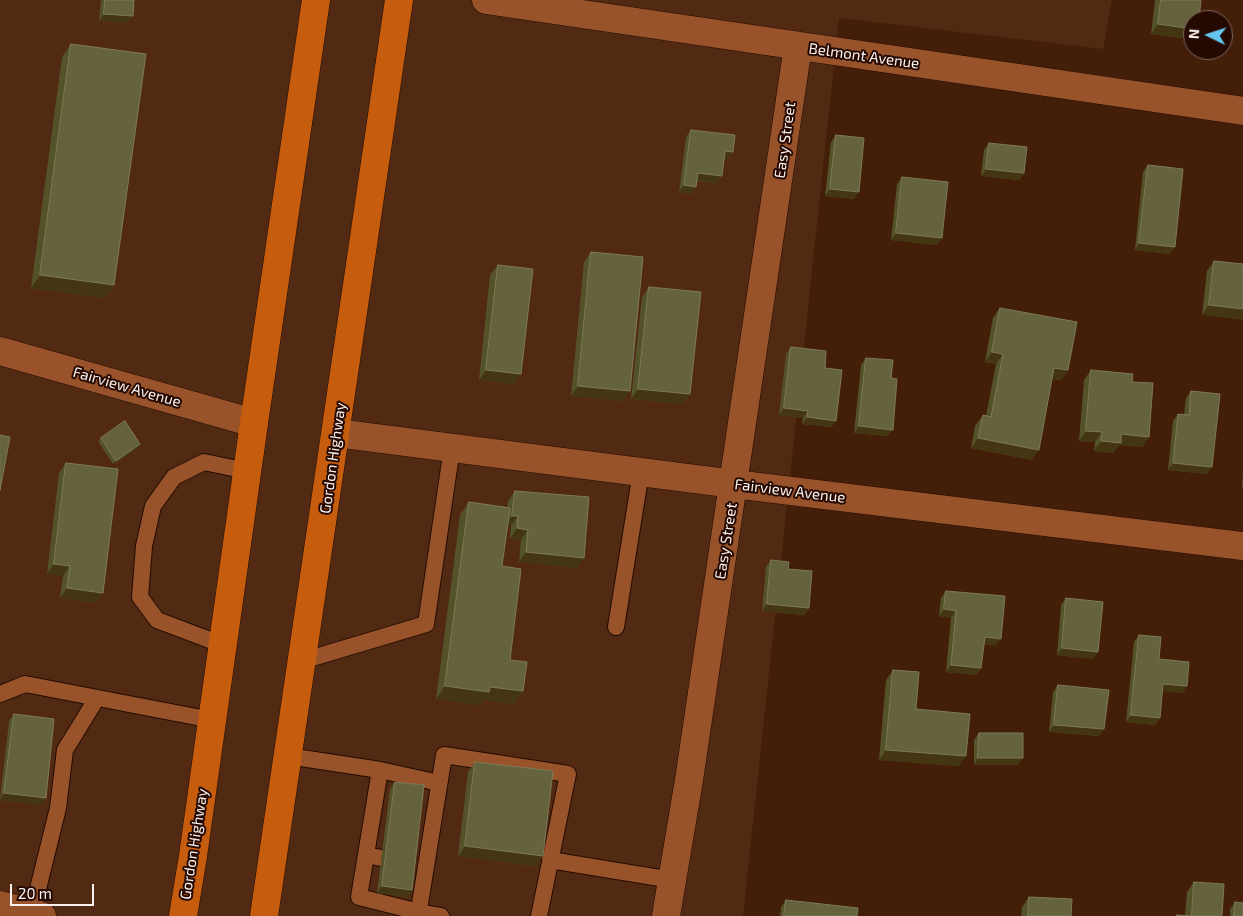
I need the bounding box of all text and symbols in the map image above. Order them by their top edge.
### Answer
north arrow [1183,10,1233,60]
text: N [1185,28,1202,40]
street label: Belmont Avenue [808,39,920,73]
street label: Easy Street [771,101,799,179]
street label: Fairview Avenue [71,363,183,411]
street label: Gordon Highway [316,401,350,515]
street label: Fairview Avenue [734,475,846,507]
street label: Easy Street [711,501,741,581]
street label: Gordon Highway [176,787,212,901]
scale bar [12,874,96,906]
text: 20 m [18,884,52,902]

